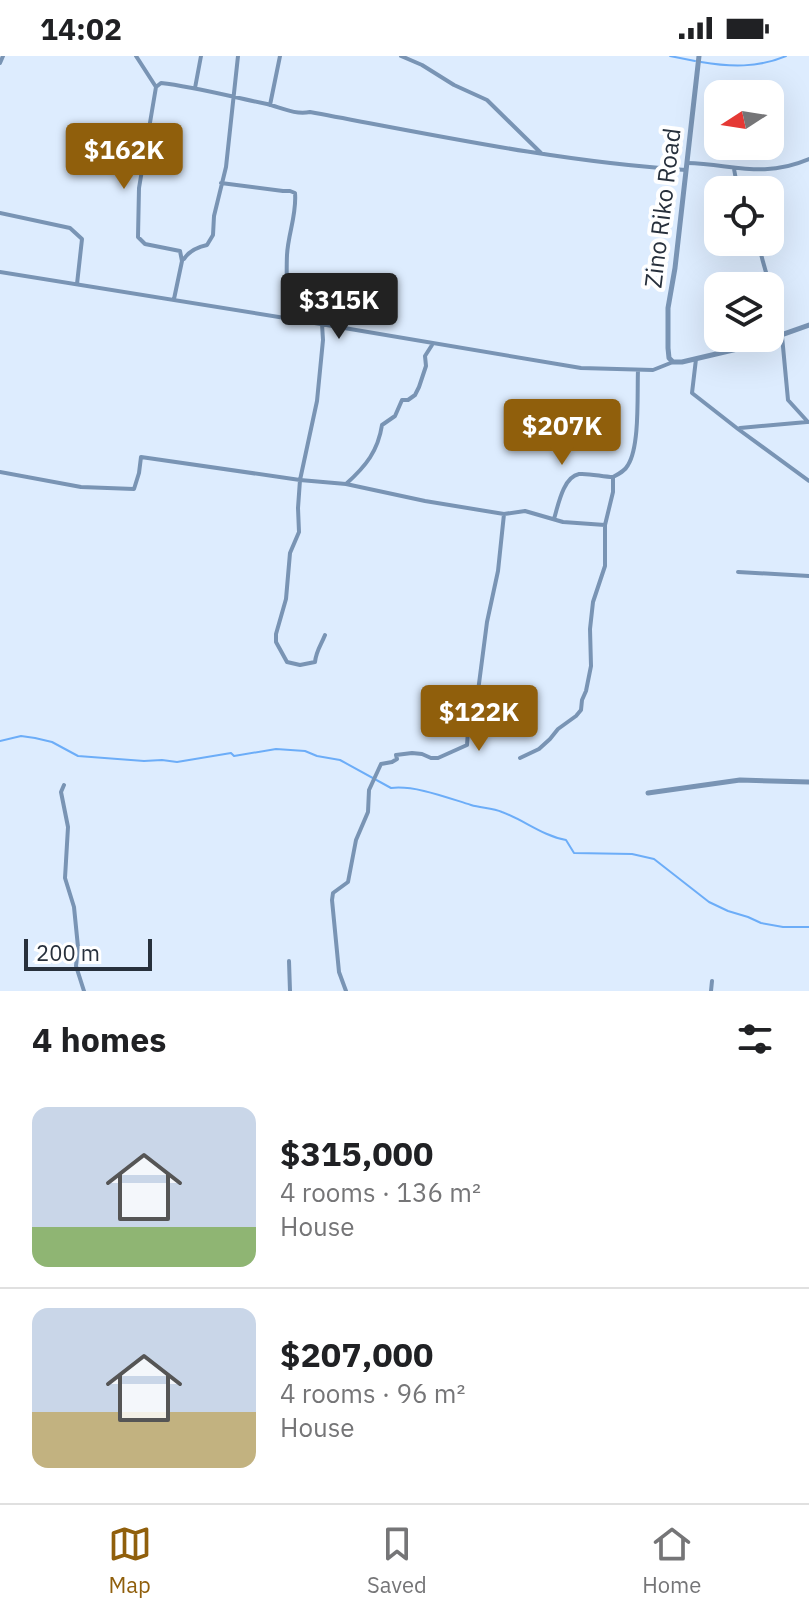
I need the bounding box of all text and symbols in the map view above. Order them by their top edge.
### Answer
text: 14:02 [40,9,122,48]
north arrow [704,80,784,160]
map controls [704,80,784,352]
pin: $162K [68,123,180,191]
street label: Zino Riko Road [636,126,688,290]
text: $162K [84,132,164,166]
button: locate [704,176,784,256]
button: layers [704,272,784,352]
pin: $315K [283,273,395,341]
text: $315K [299,282,379,316]
pin: $207K [506,399,618,467]
text: $207K [522,408,602,442]
pin: $122K [423,685,535,753]
text: $122K [439,694,519,728]
scale bar [24,935,152,971]
text: 200 m [36,938,100,967]
text: 4 homes [32,1017,167,1061]
icon: filters [733,1017,777,1061]
text: $315,000 [280,1131,433,1175]
icon: home [96,1139,192,1235]
text: 4 rooms · 136 m² [280,1175,481,1209]
text: House [280,1209,355,1243]
text: $207,000 [280,1332,433,1376]
icon: home [96,1340,192,1436]
text: 4 rooms · 96 m² [280,1376,465,1410]
text: House [280,1410,355,1444]
tab: Map [108,1522,152,1599]
tab: Saved [367,1522,427,1599]
tab: Home [642,1522,701,1599]

